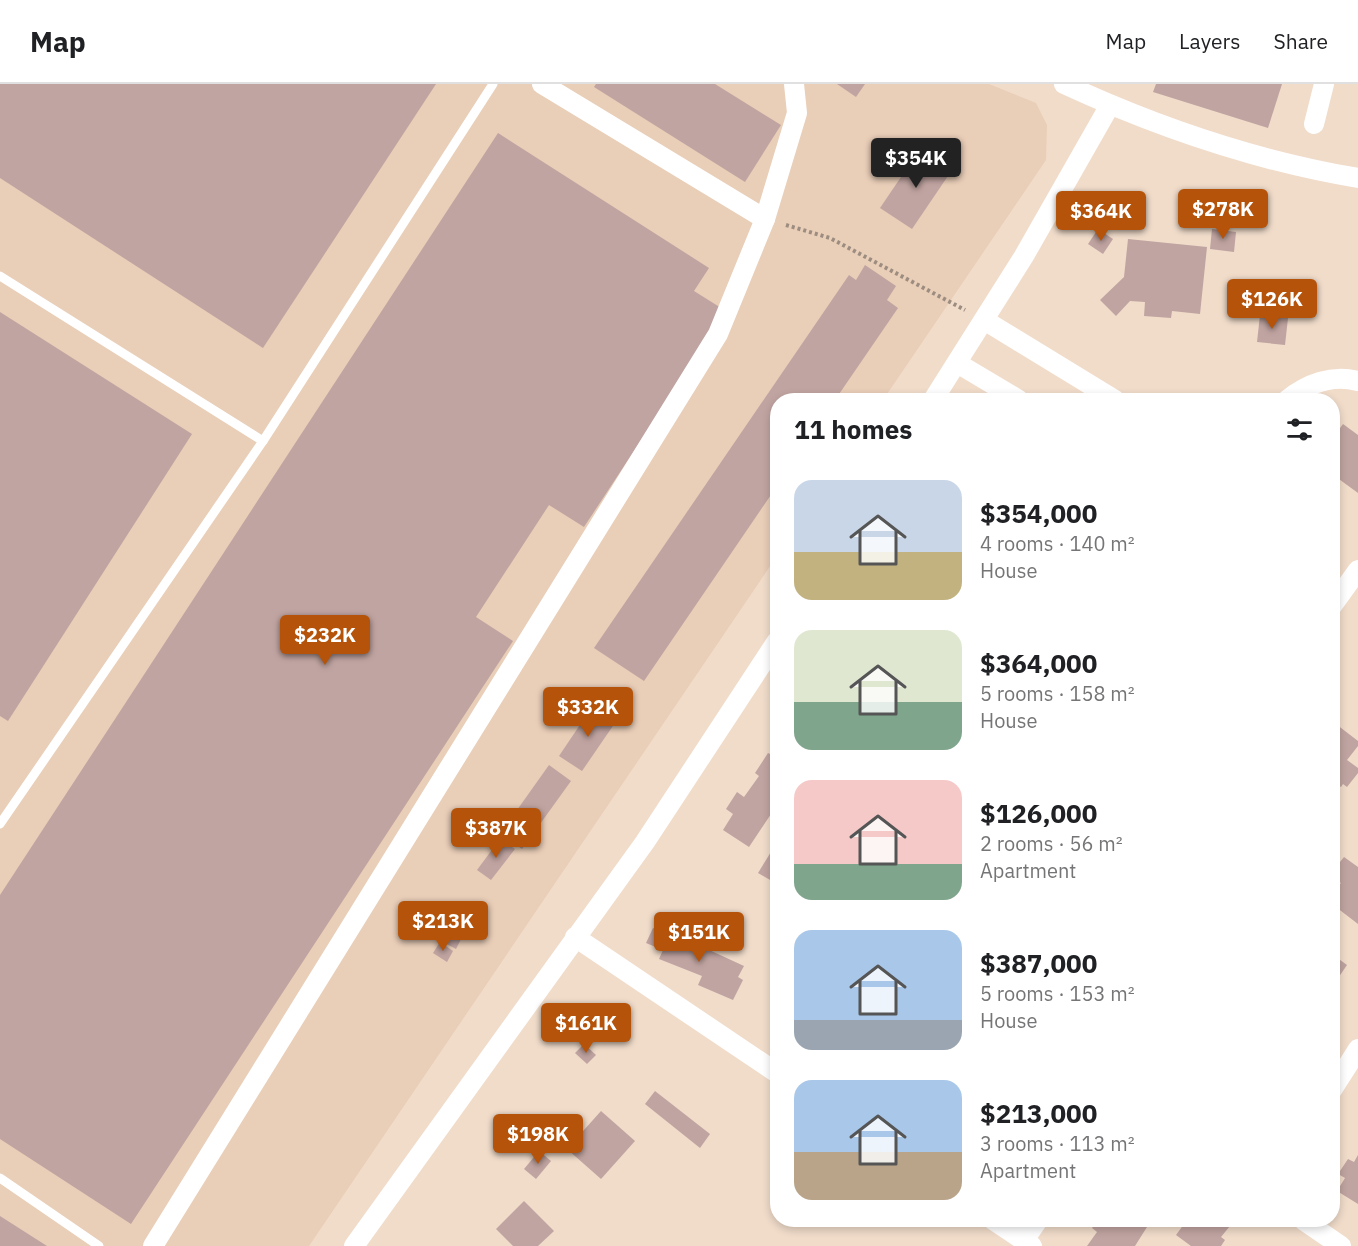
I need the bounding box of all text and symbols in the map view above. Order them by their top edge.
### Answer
text: Map [30,23,86,60]
text: Map [1106,27,1146,55]
text: Layers [1179,27,1241,55]
text: Share [1274,27,1328,55]
pin: $354K [874,138,958,189]
text: $354K [885,144,947,171]
pin: $278K [1181,189,1265,240]
pin: $364K [1059,191,1143,242]
text: $278K [1192,195,1254,222]
text: $364K [1070,197,1132,224]
pin: $126K [1230,279,1314,330]
text: $126K [1241,285,1303,312]
text: 11 homes [794,412,912,446]
icon: filters [1283,413,1316,446]
text: $354,000 [980,496,1097,530]
icon: home [842,504,914,576]
text: 4 rooms · 140 m² [980,530,1135,557]
text: House [980,557,1037,584]
pin: $232K [283,615,367,666]
text: $232K [294,621,356,648]
text: $364,000 [980,646,1097,680]
icon: home [842,654,914,726]
text: 5 rooms · 158 m² [980,680,1135,707]
pin: $332K [546,687,630,738]
text: $332K [557,693,619,720]
text: House [980,707,1037,734]
text: $126,000 [980,796,1097,830]
icon: home [842,804,914,876]
pin: $387K [454,808,538,859]
text: $387K [465,814,527,841]
text: 2 rooms · 56 m² [980,830,1123,857]
text: Apartment [980,857,1076,884]
pin: $213K [401,901,485,952]
text: $213K [412,907,474,934]
pin: $151K [657,912,741,963]
text: $151K [668,918,730,945]
text: $387,000 [980,946,1097,980]
icon: home [842,954,914,1026]
text: 5 rooms · 153 m² [980,980,1135,1007]
pin: $161K [544,1003,628,1054]
text: House [980,1007,1037,1034]
text: $161K [555,1009,617,1036]
text: $213,000 [980,1096,1097,1130]
icon: home [842,1104,914,1176]
pin: $198K [496,1114,580,1165]
text: $198K [507,1120,569,1147]
text: 3 rooms · 113 m² [980,1130,1135,1157]
text: Apartment [980,1157,1076,1184]

